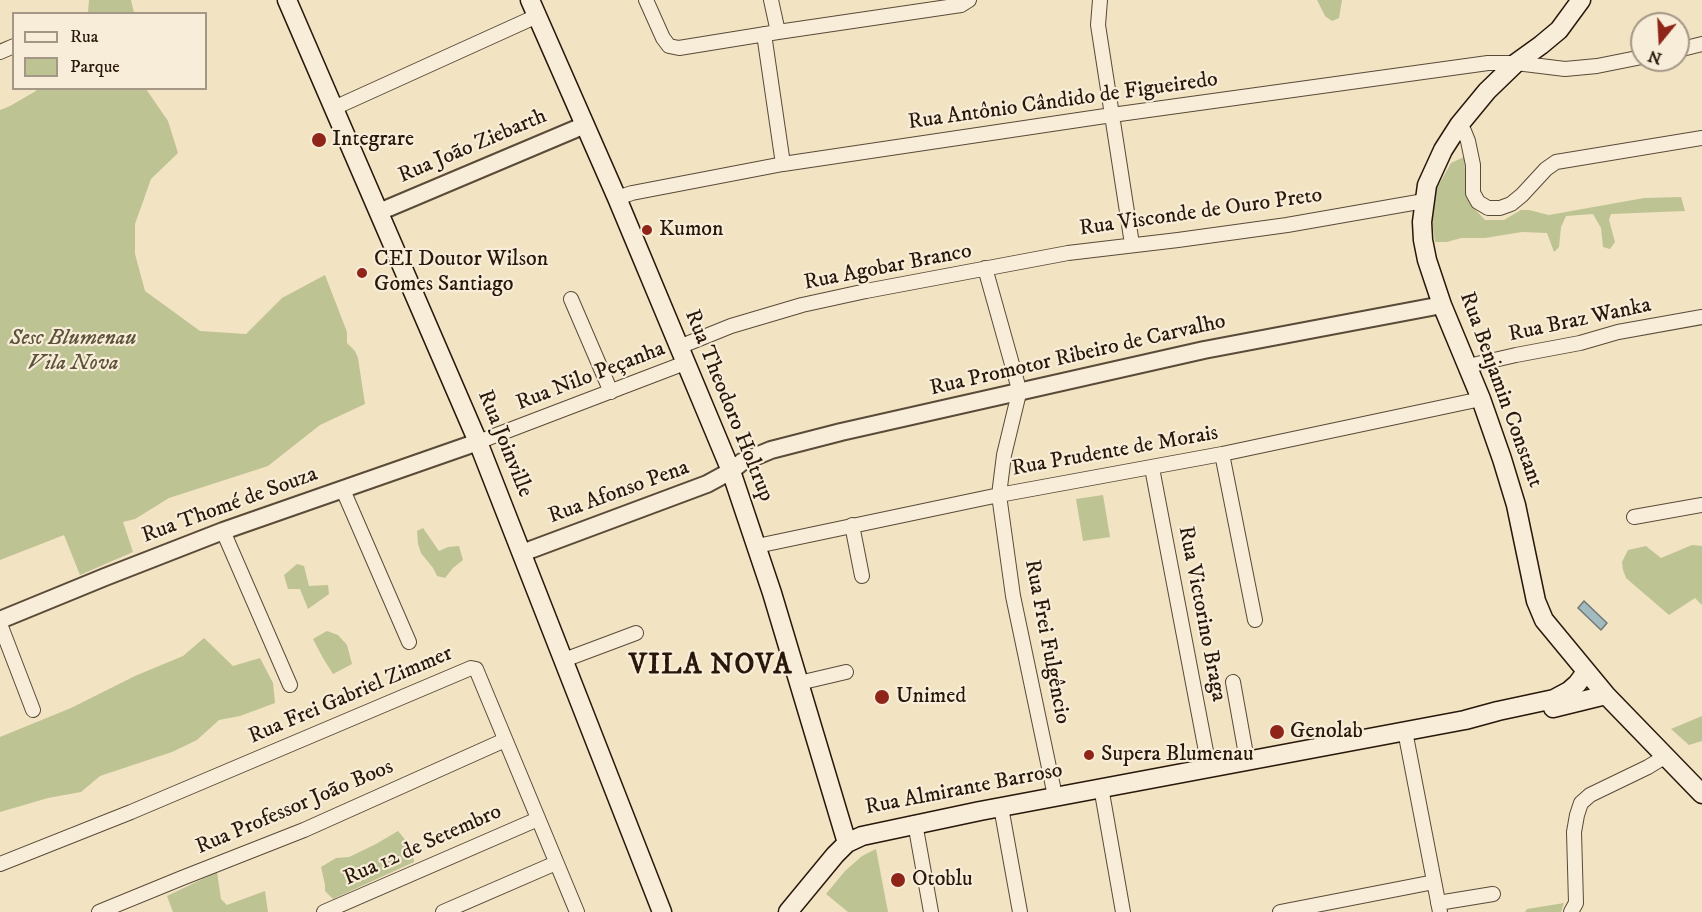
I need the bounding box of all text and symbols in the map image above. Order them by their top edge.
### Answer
legend [12,12,207,90]
north arrow [1630,12,1690,72]
text: Rua [70,26,98,48]
text: N [1646,46,1664,69]
text: Parque [70,56,120,78]
street label: Rua Antônio Cândido de Figueiredo [906,67,1220,137]
street label: Rua João Ziebarth [395,104,551,190]
place label: Integrare [332,127,414,153]
marker: Integrare [310,131,328,149]
street label: Rua Visconde de Ouro Preto [1078,183,1324,243]
place label: Kumon [659,217,724,243]
marker: Kumon [640,223,654,237]
street label: Rua Agobar Branco [802,239,974,297]
place label: CEI Doutor Wilson Gomes Santiago [374,247,548,298]
marker: CEI Doutor Wilson Gomes Santiago [355,266,369,280]
street label: Rua Benjamin Constant [1452,289,1548,491]
street label: Rua Braz Wanka [1506,293,1654,349]
street label: Rua Theodoro Holtrup [677,306,779,506]
street label: Rua Promotor Ribeiro de Carvalho [928,309,1228,403]
park label: Sesc Blumenau Vila Nova [9,326,137,378]
street label: Rua Nilo Peçanha [513,337,669,417]
street label: Rua Joinville [471,387,537,501]
street label: Rua Prudente de Morais [1010,421,1220,483]
street label: Rua Afonso Pena [545,455,693,531]
street label: Rua Thomé de Souza [139,462,321,550]
street label: Rua Victorino Braga [1171,524,1231,704]
street label: Rua Frei Fulgêncio [1017,558,1075,726]
street label: Rua Frei Gabriel Zimmer [245,641,457,751]
district label: VILA NOVA [629,650,793,684]
place label: Unimed [896,684,966,710]
marker: Unimed [873,688,891,706]
place label: Genolab [1290,719,1363,745]
marker: Genolab [1268,723,1286,741]
place label: Supera Blumenau [1101,742,1254,768]
marker: Supera Blumenau [1082,748,1096,762]
street label: Rua Professor João Boos [192,755,398,861]
street label: Rua Almirante Barroso [863,758,1065,822]
street label: Rua 12 de Setembro [340,799,506,893]
place label: Otoblu [912,867,973,893]
marker: Otoblu [889,871,907,889]

